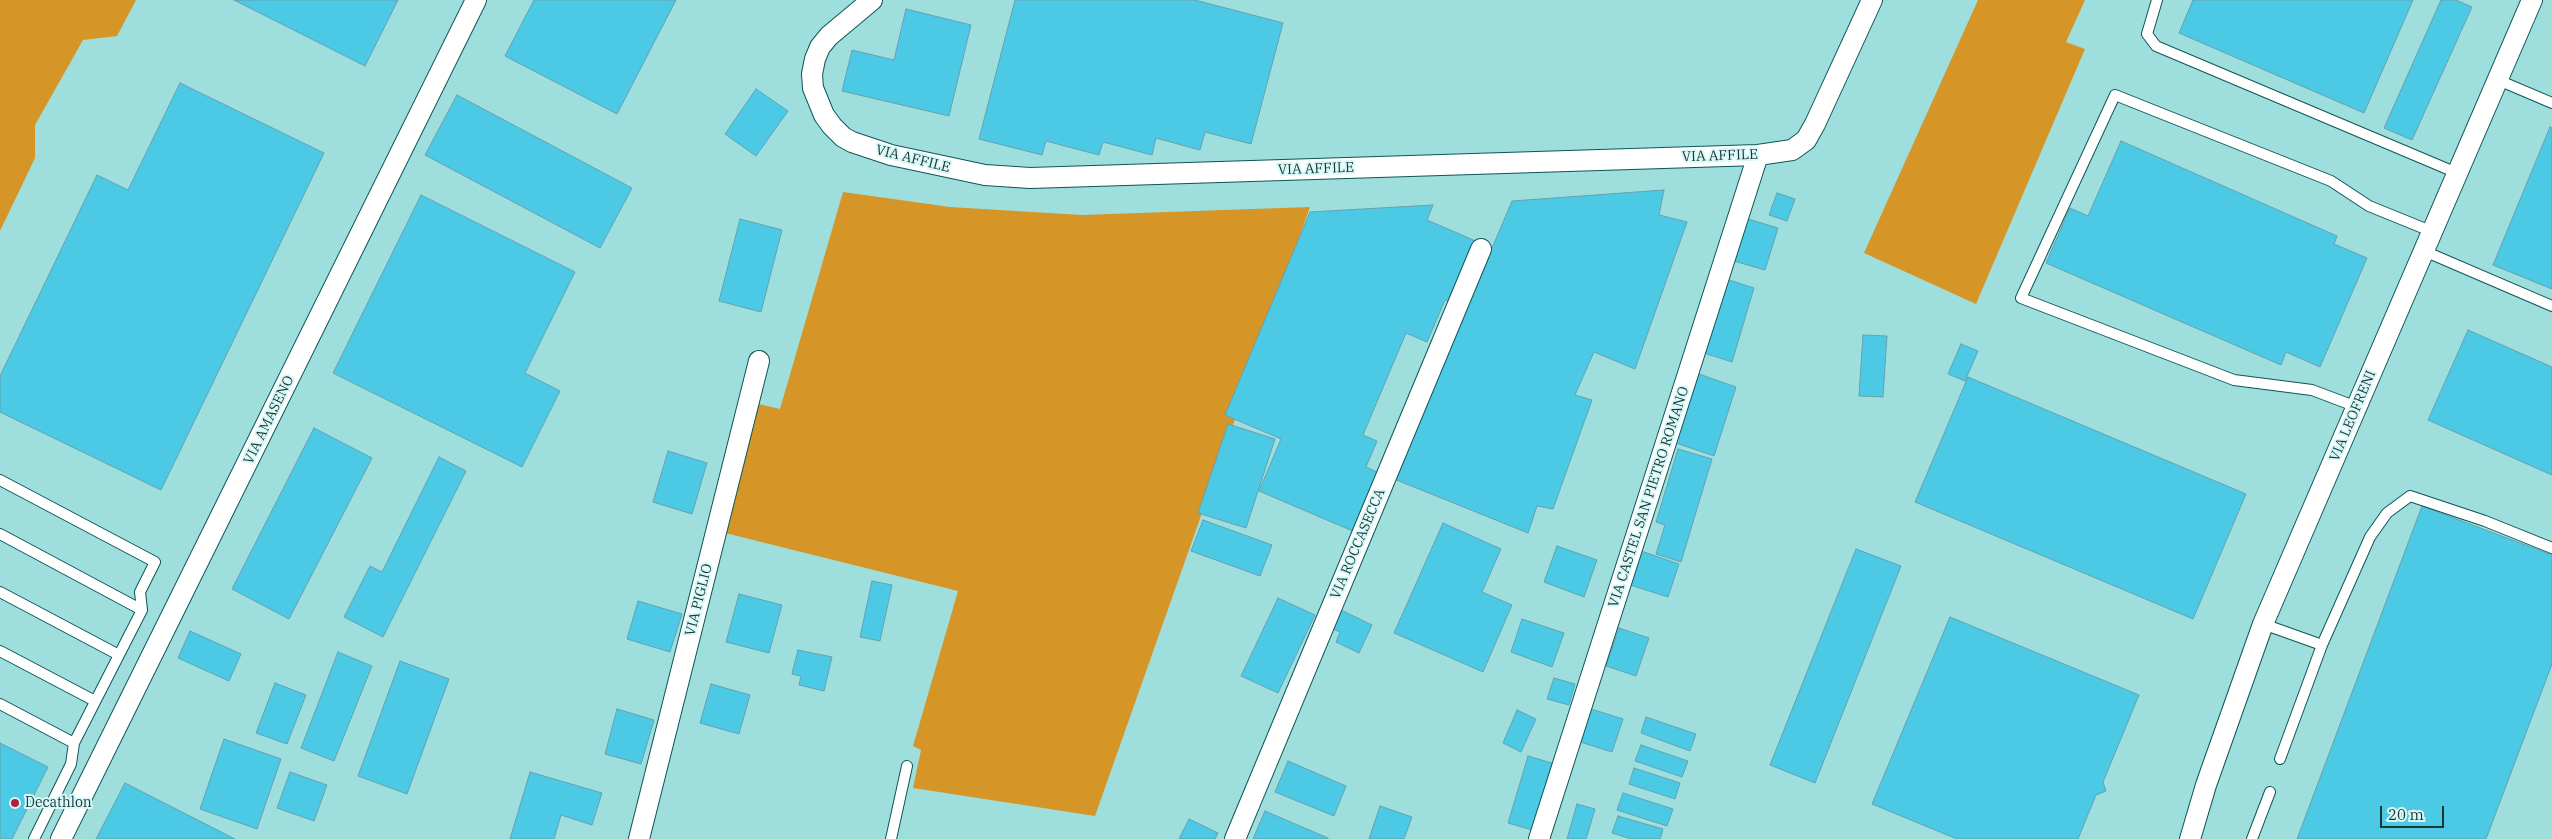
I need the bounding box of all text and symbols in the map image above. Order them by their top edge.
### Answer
street label: VIA AFFILE [874,142,952,176]
street label: VIA AFFILE [1682,146,1758,166]
street label: VIA AFFILE [1278,159,1354,179]
street label: VIA LEOFRENI [2326,368,2380,464]
street label: VIA AMASENO [240,373,298,467]
street label: VIA CASTEL SAN PIETRO ROMANO [1605,384,1693,610]
street label: VIA ROCCASECCA [1327,486,1389,602]
street label: VIA PIGLIO [682,562,716,638]
place label: Decathlon [25,795,92,811]
scale bar [2382,796,2446,828]
marker: Decathlon [9,797,21,809]
text: 20 m [2388,805,2424,824]

